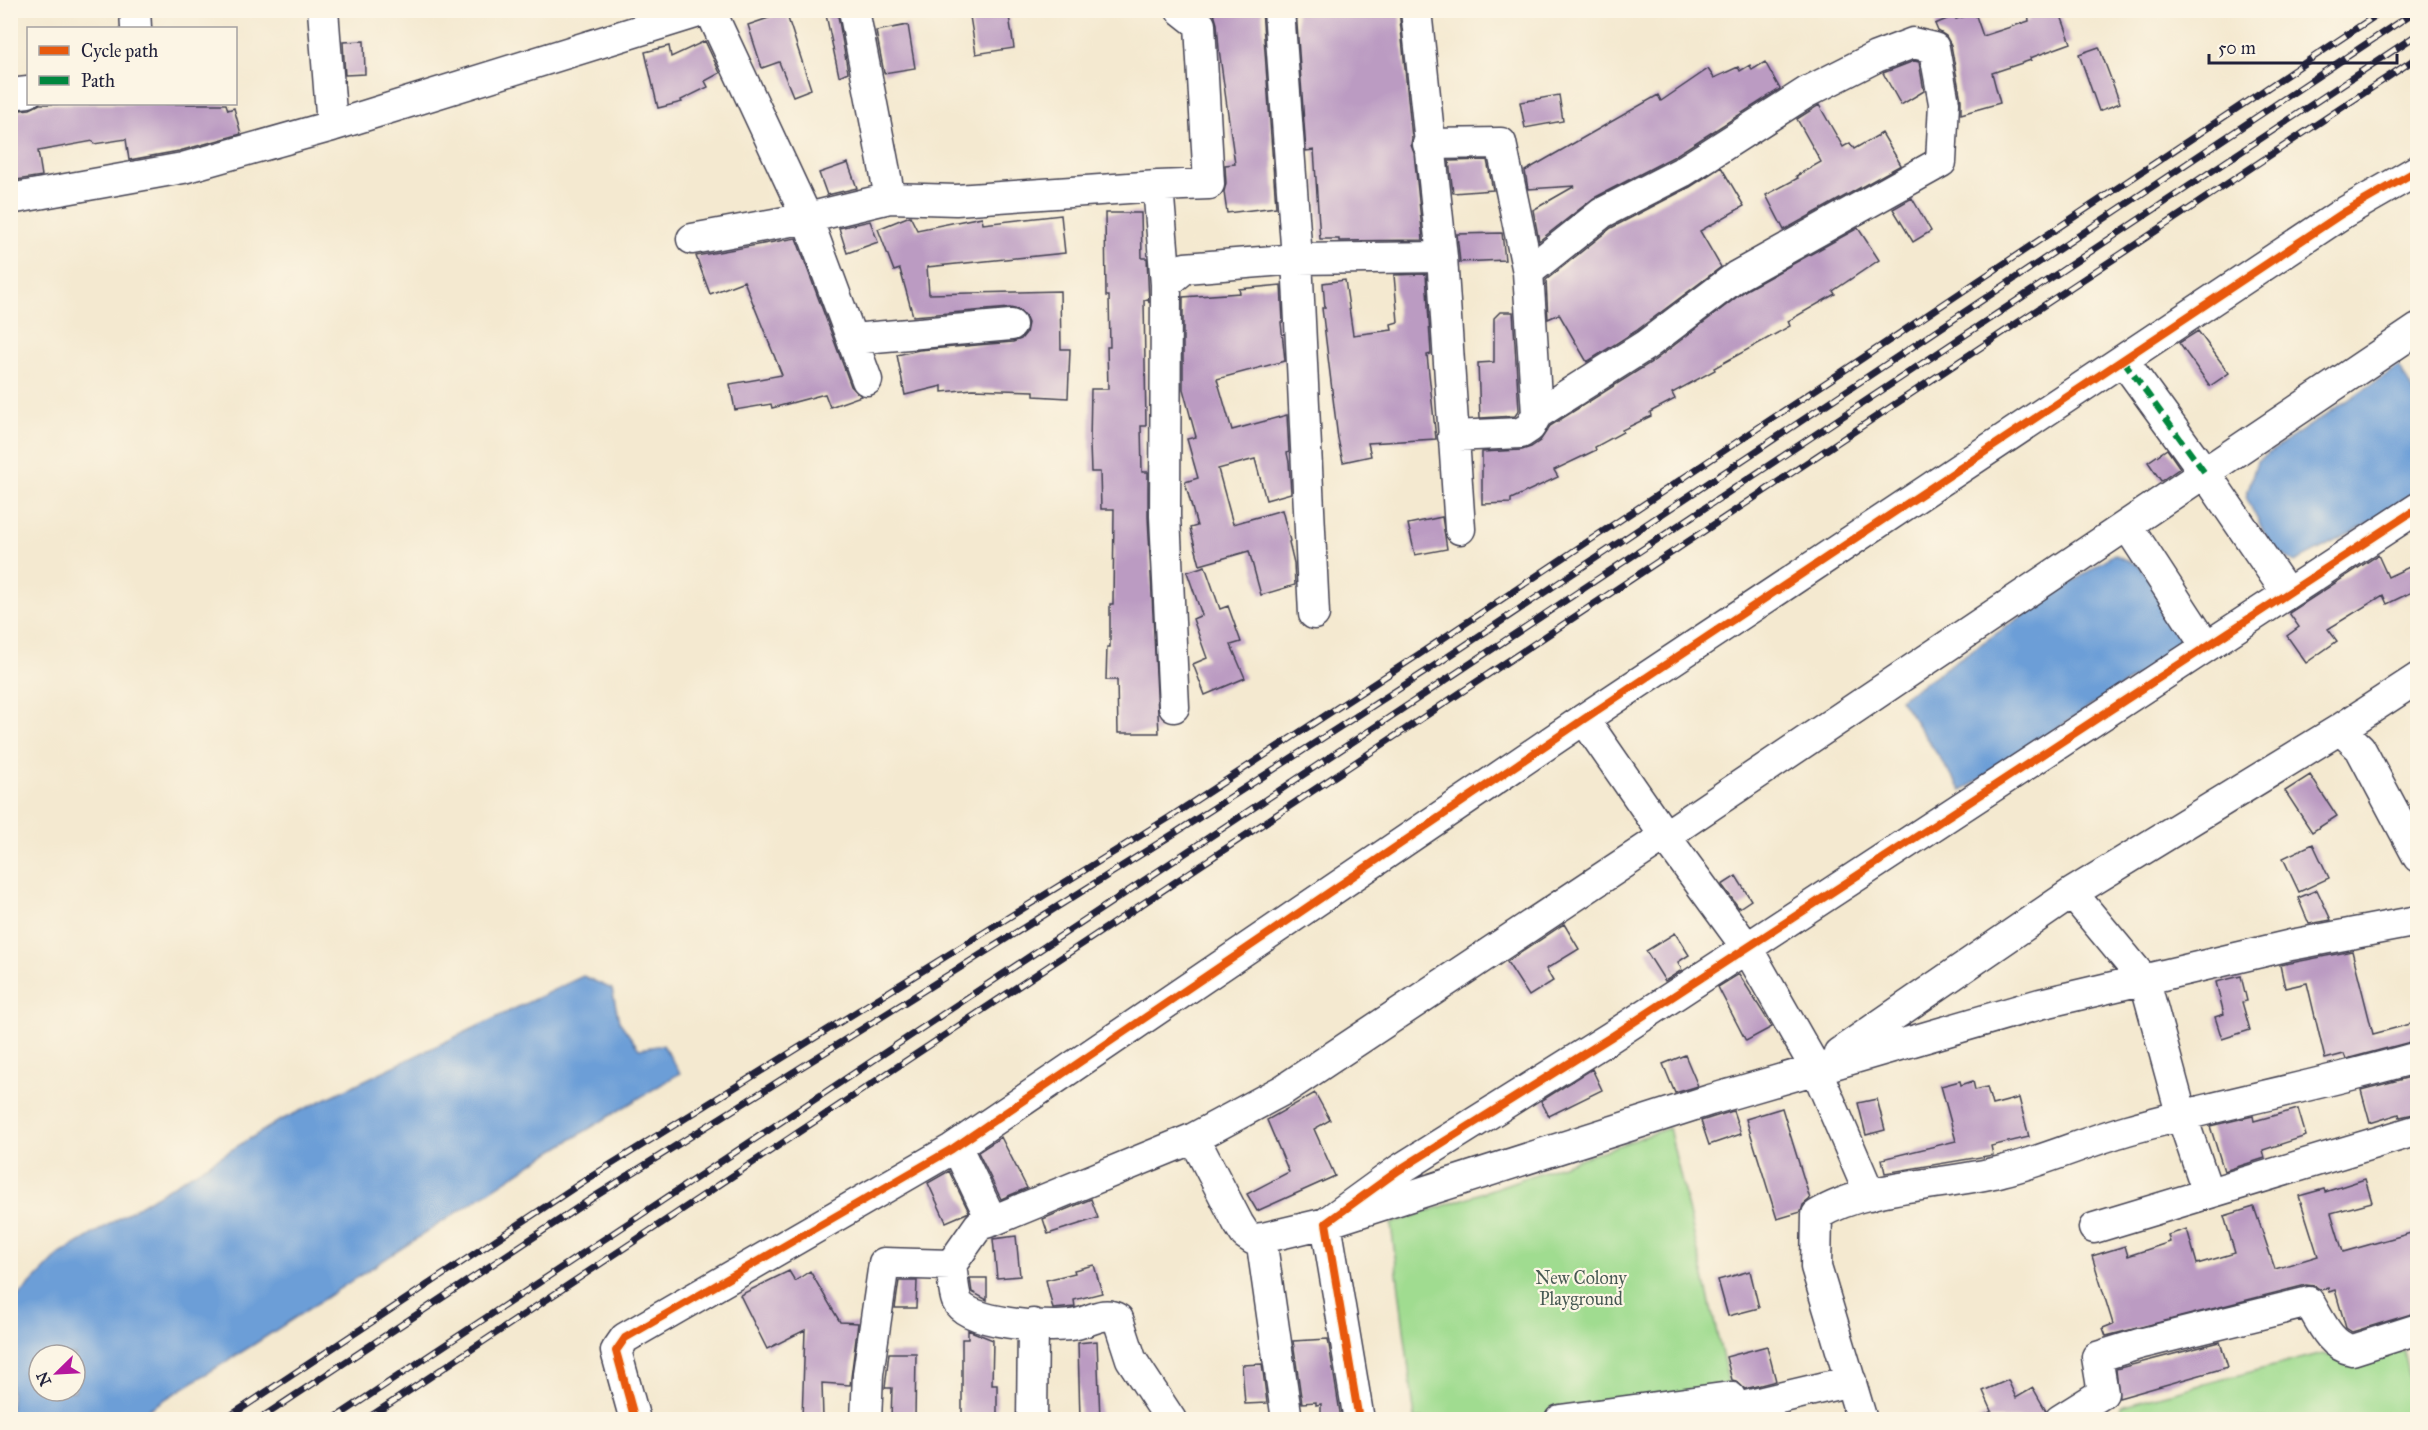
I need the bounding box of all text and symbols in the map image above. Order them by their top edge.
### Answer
legend [27,27,237,105]
scale bar [2209,27,2396,65]
text: 50 m [2218,37,2256,59]
text: Cycle path [81,40,158,62]
text: Path [81,70,115,92]
park label: New Colony Playground [1535,1267,1627,1311]
north arrow [27,1343,87,1403]
text: N [32,1368,55,1389]

